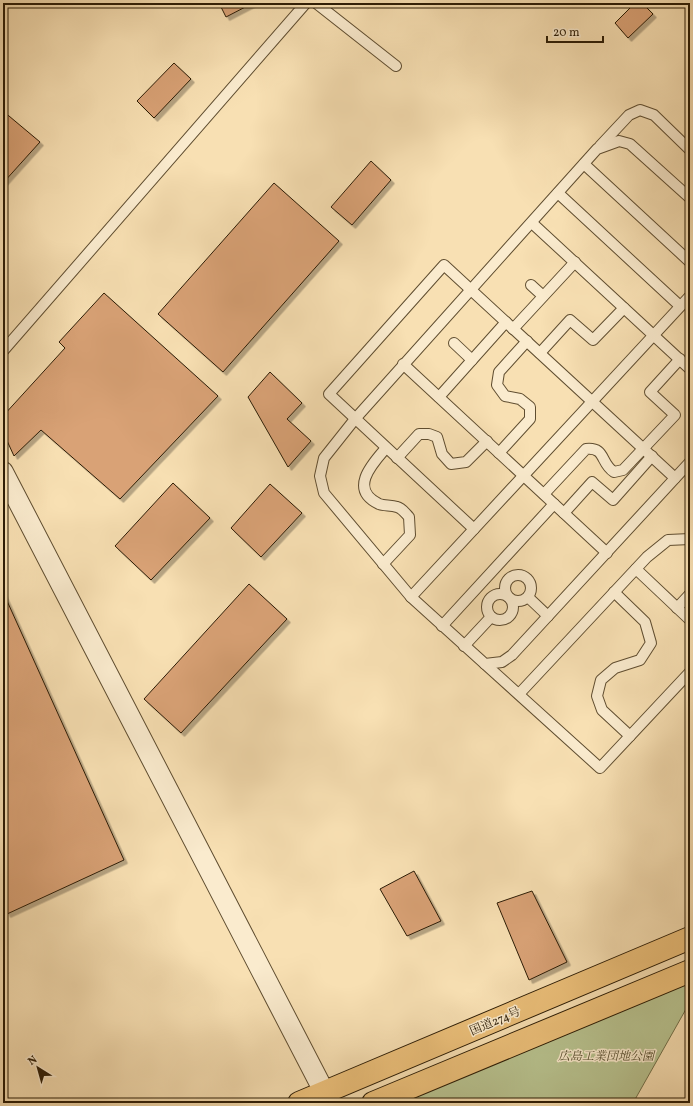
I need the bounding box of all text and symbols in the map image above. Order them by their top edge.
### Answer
scale bar [547,18,603,44]
text: 20 m [553,25,580,41]
street label: 国道274号 [467,1004,523,1040]
north arrow [18,1048,58,1088]
park label: 広島工業団地公園 [558,1049,656,1065]
text: N [25,1053,41,1070]

